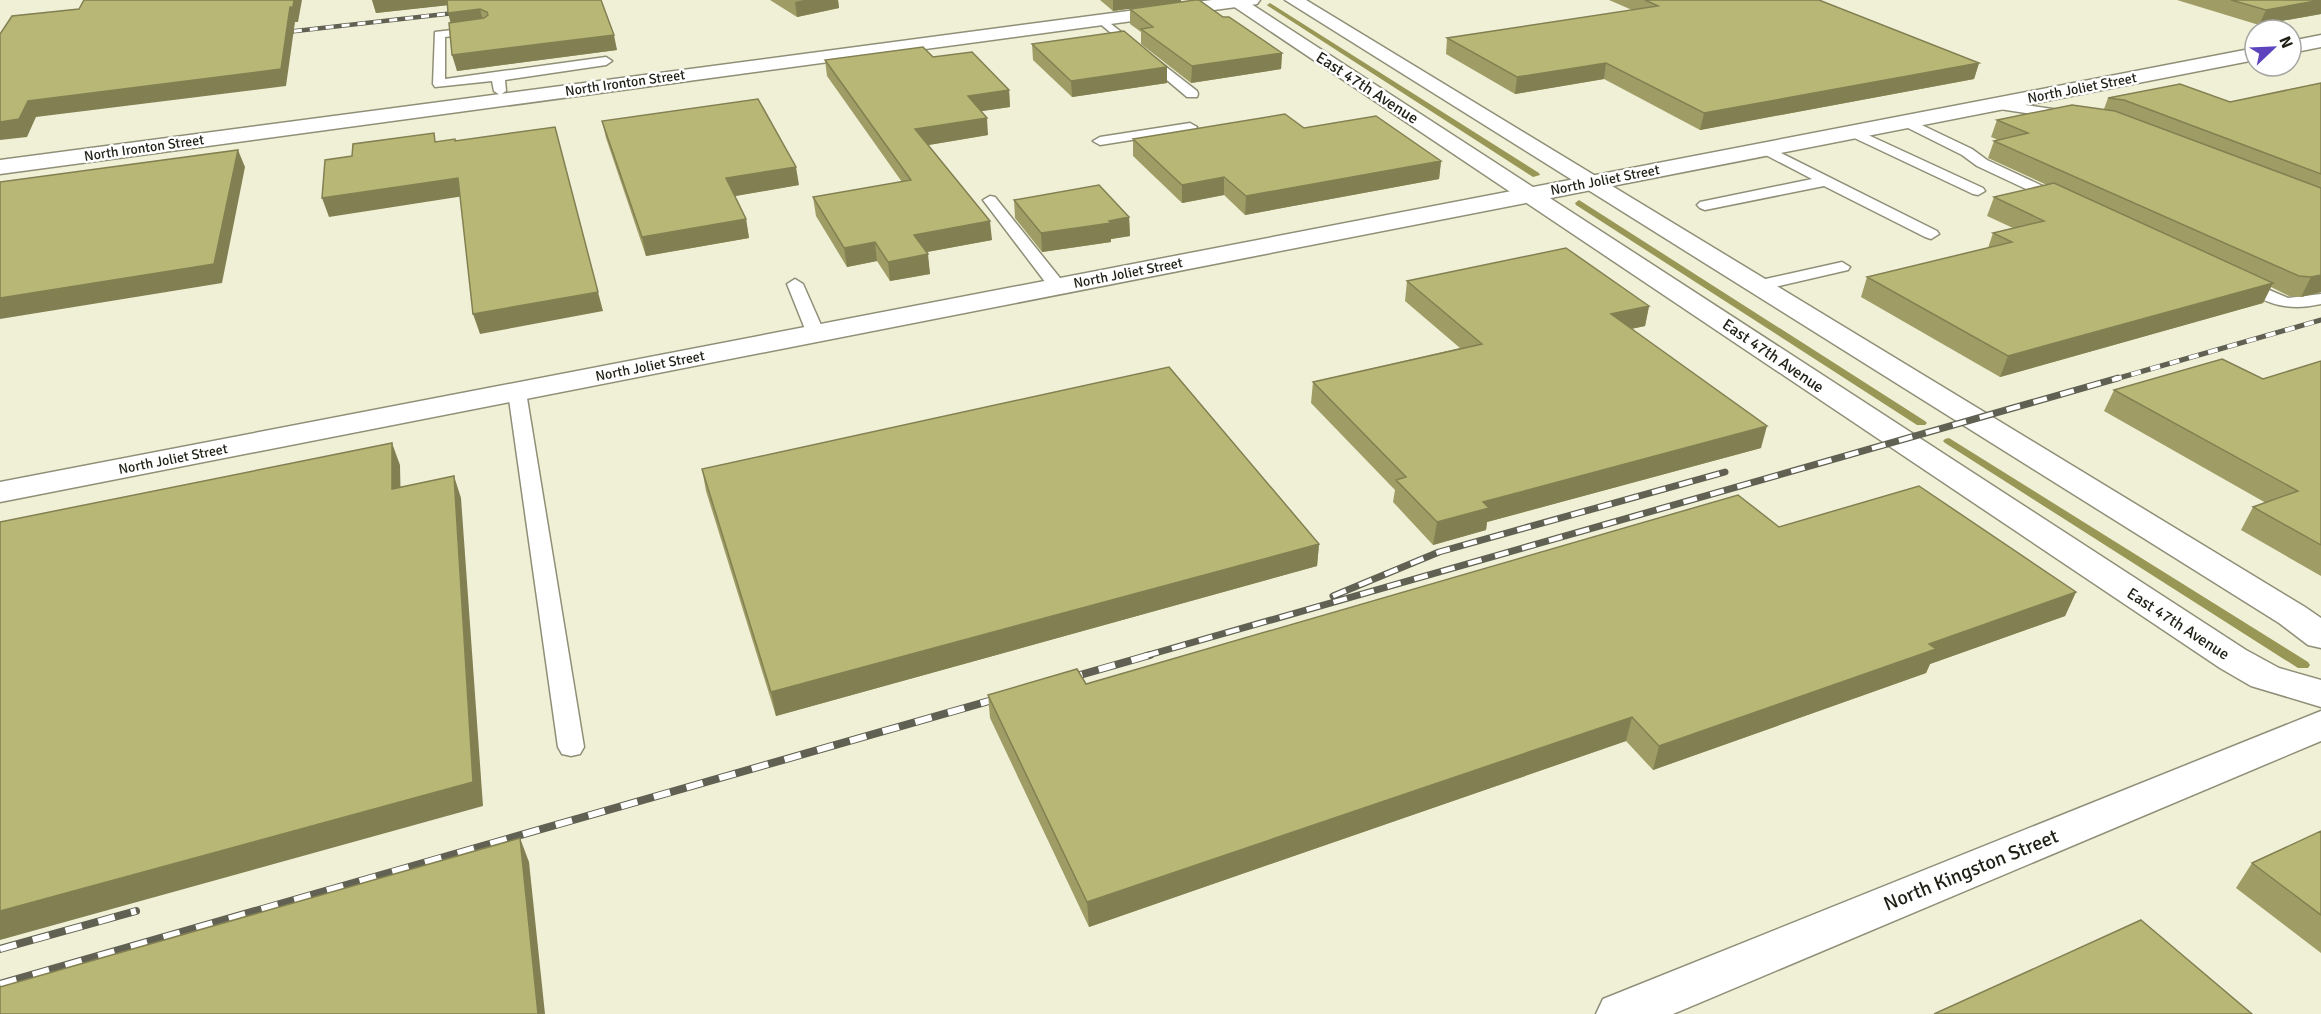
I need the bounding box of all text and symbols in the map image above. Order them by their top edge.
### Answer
north arrow [2243,18,2303,78]
text: N [2275,33,2297,52]
street label: East 47th Avenue [1312,47,1422,129]
street label: North Ironton Street [564,66,686,100]
street label: North Joliet Street [2026,69,2138,107]
street label: North Ironton Street [83,131,205,165]
street label: North Joliet Street [1549,161,1661,199]
street label: North Joliet Street [1072,254,1184,292]
street label: East 47th Avenue [1718,315,1828,397]
street label: North Joliet Street [594,347,706,385]
street label: North Joliet Street [117,440,229,478]
street label: East 47th Avenue [2123,583,2233,665]
street label: North Kingston Street [1880,824,2062,916]

